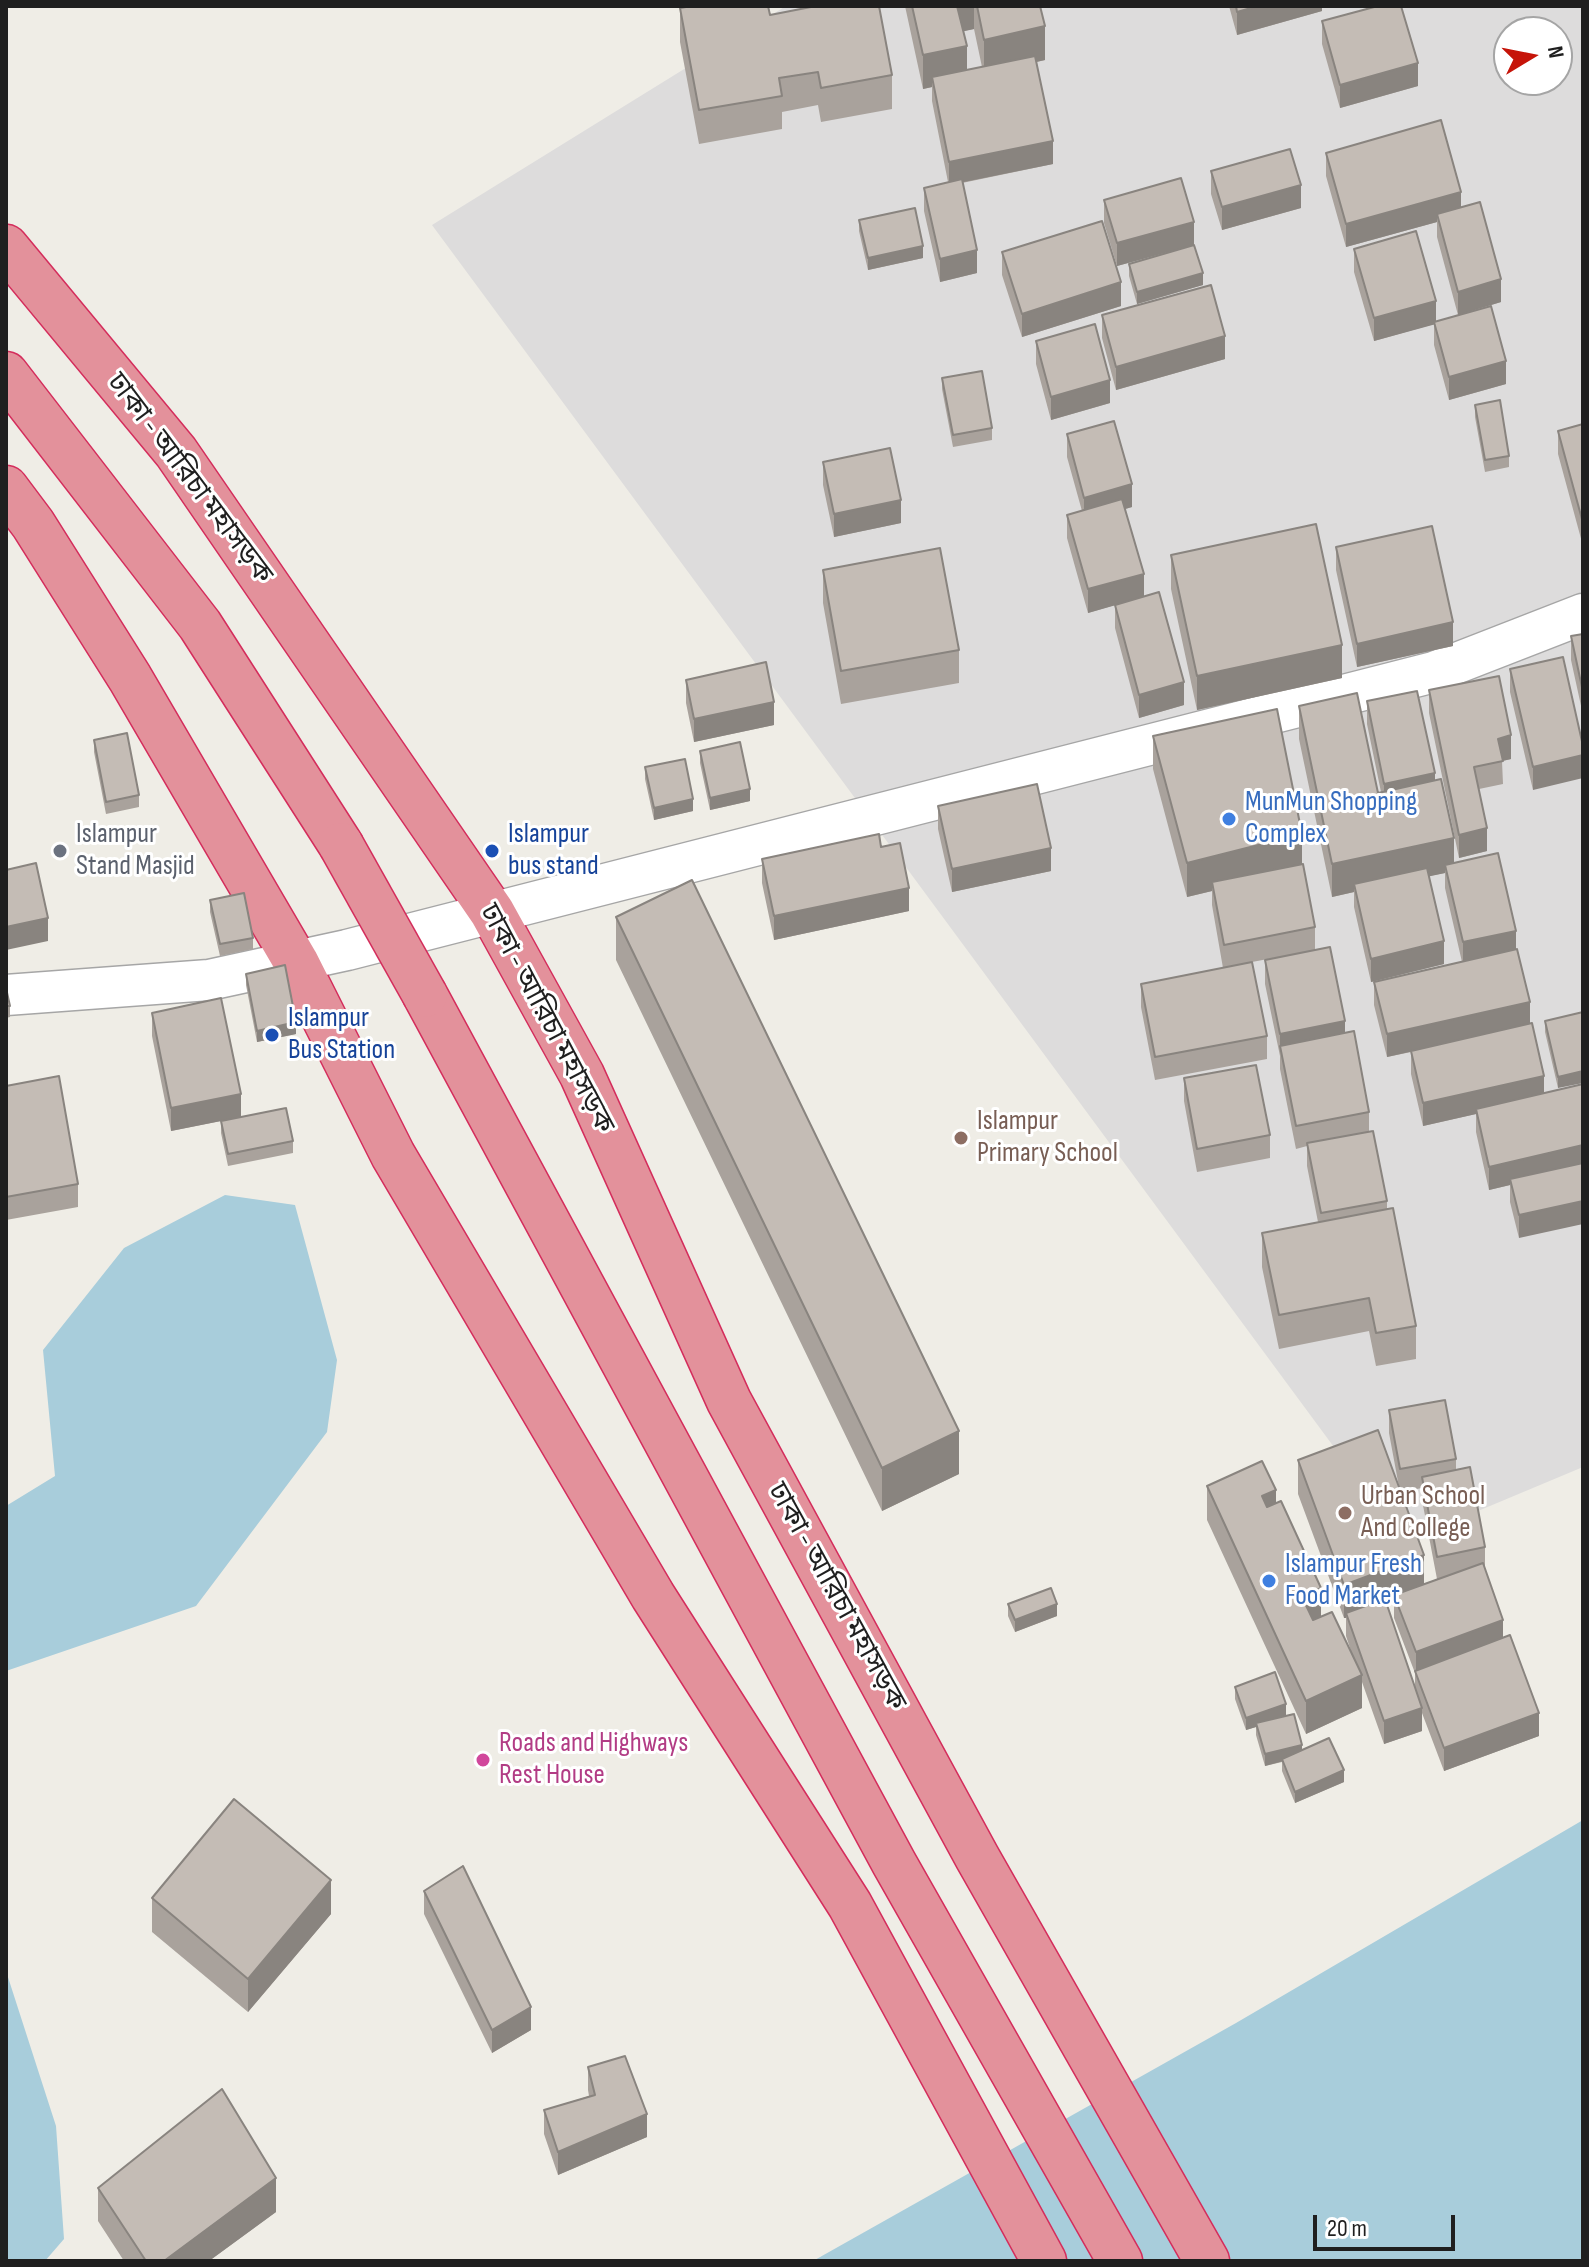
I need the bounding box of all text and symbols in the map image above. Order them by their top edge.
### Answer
north arrow [1493,16,1573,96]
text: N [1541,44,1569,60]
street label: ঢাকা - আরিচা মহাসড়ক [99,367,279,591]
place label: MunMun Shopping Complex [1245,786,1417,852]
marker: MunMun Shopping Complex [1220,810,1238,828]
place label: Islampur Stand Masjid [76,818,195,884]
place label: Islampur bus stand [508,818,599,884]
marker: Islampur Stand Masjid [51,842,69,860]
marker: Islampur bus stand [483,842,501,860]
street label: ঢাকা - আরিচা মহাসড়ক [471,899,621,1139]
place label: Islampur Bus Station [288,1002,395,1068]
marker: Islampur Bus Station [263,1026,281,1044]
place label: Islampur Primary School [977,1105,1118,1171]
marker: Islampur Primary School [952,1129,970,1147]
street label: ঢাকা - আরিচা মহাসড়ক [759,1477,913,1717]
place label: Urban School And College [1361,1480,1485,1546]
marker: Urban School And College [1336,1504,1354,1522]
place label: Islampur Fresh Food Market [1285,1548,1422,1614]
marker: Islampur Fresh Food Market [1260,1572,1278,1590]
place label: Roads and Highways Rest House [499,1727,688,1793]
marker: Roads and Highways Rest House [474,1751,492,1769]
scale bar [1317,2199,1459,2249]
text: 20 m [1327,2214,1367,2243]

